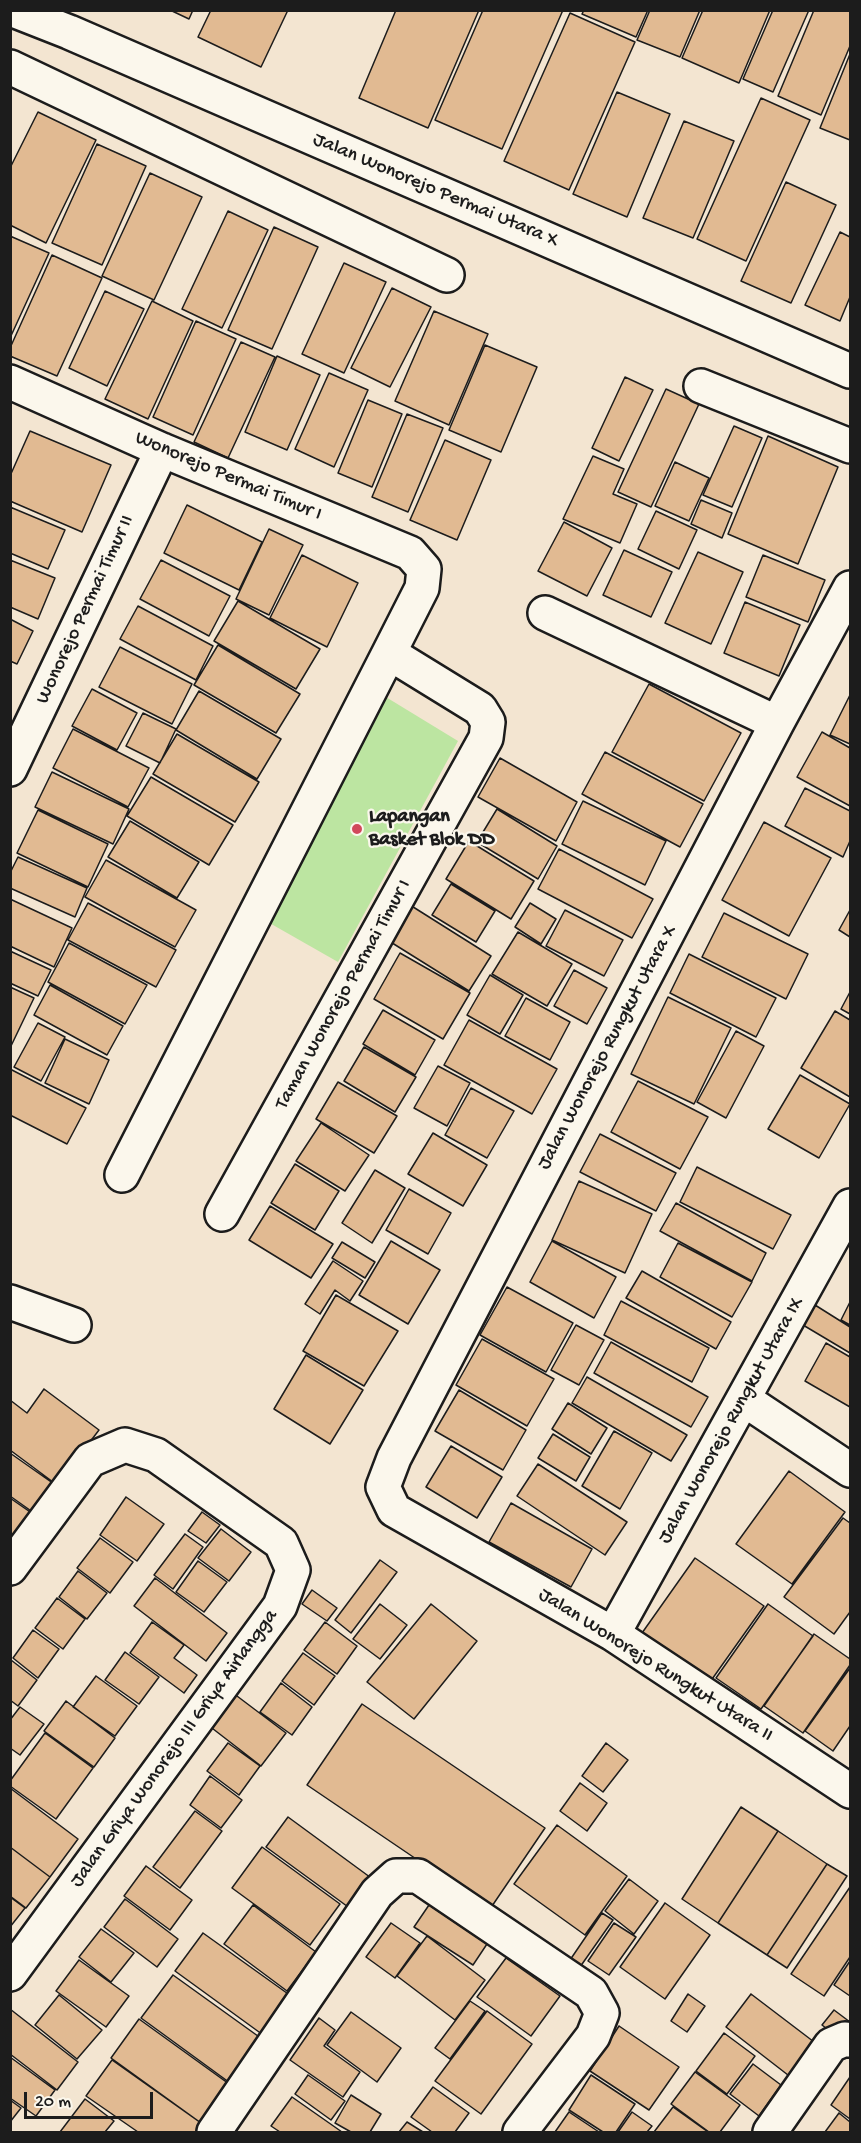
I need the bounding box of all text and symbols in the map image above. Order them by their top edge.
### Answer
street label: Jalan Wonorejo Permai Utara X [309,128,561,254]
street label: Wonorejo Permai Timur I [131,427,325,527]
street label: Wonorejo Permai Timur II [32,512,140,708]
place label: Lapangan Basket Blok DD [369,806,495,853]
marker: Lapangan Basket Blok DD [350,822,364,836]
street label: Taman Wonorejo Permai Timur I [271,876,417,1114]
street label: Jalan Wonorejo Rungkut Utara X [533,922,683,1174]
street label: Jalan Wonorejo Rungkut Utara IX [654,1294,810,1548]
street label: Jalan Wonorejo Rungkut Utara II [533,1584,777,1748]
street label: Jalan Griya Wonorejo III Griya Airlangga [66,1605,284,1893]
scale bar [27,2080,156,2118]
text: 20 m [35,2092,71,2113]

